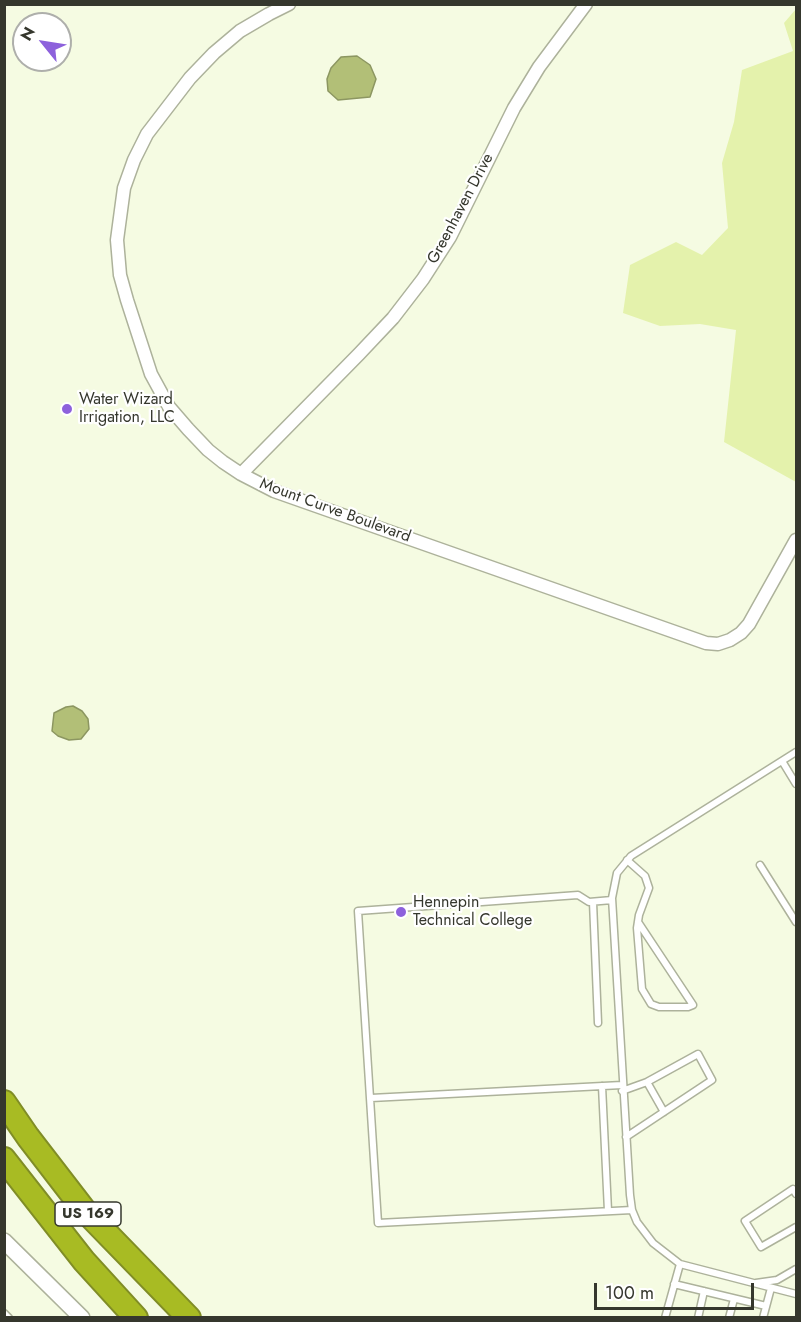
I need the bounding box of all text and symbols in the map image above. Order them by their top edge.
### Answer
north arrow [12,12,72,72]
text: N [15,22,41,45]
street label: Greenhaven Drive [424,150,498,268]
place label: Water Wizard Irrigation, LLC [79,390,175,428]
marker: Water Wizard Irrigation, LLC [60,402,74,416]
street label: Mount Curve Boulevard [257,475,413,547]
place label: Hennepin Technical College [413,893,532,931]
marker: Hennepin Technical College [394,905,408,919]
road number: US 169 [55,1202,121,1226]
scale bar [597,1271,758,1309]
text: 100 m [605,1280,654,1306]

